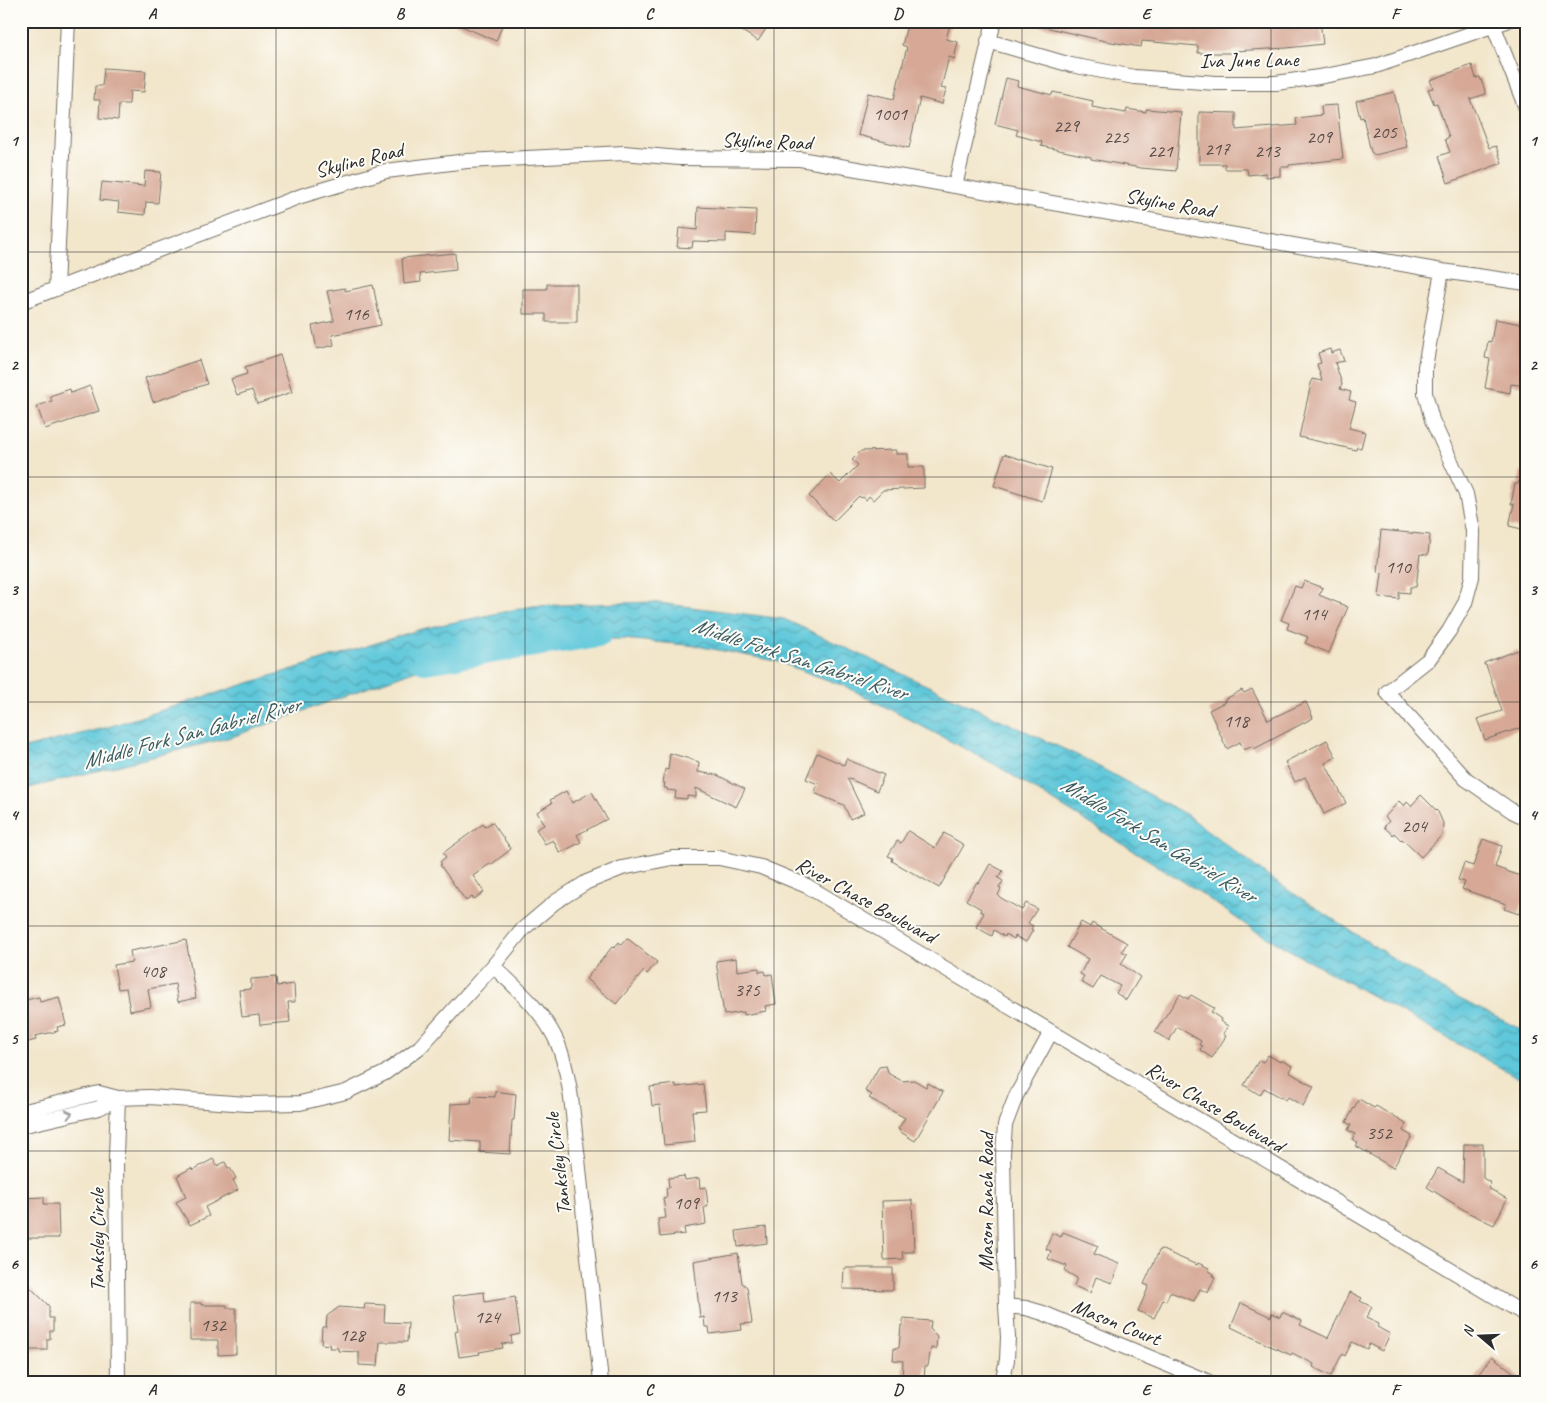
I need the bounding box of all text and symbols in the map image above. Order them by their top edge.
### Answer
text: A [148,4,158,24]
text: B [396,4,406,24]
text: C [645,4,655,24]
text: D [893,4,904,24]
text: E [1142,4,1153,24]
text: F [1391,4,1402,24]
street label: Iva June Lane [1199,46,1300,74]
house number: 1001 [873,102,909,126]
house number: 229 [1053,114,1080,138]
house number: 205 [1371,120,1398,144]
house number: 225 [1103,125,1130,149]
house number: 209 [1306,125,1333,149]
street label: Skyline Road [722,126,816,156]
text: 1 [10,131,19,151]
text: 1 [1529,131,1538,151]
street label: Skyline Road [312,136,409,184]
house number: 217 [1204,137,1231,161]
house number: 221 [1147,139,1174,163]
house number: 213 [1254,139,1281,163]
street label: Skyline Road [1123,182,1220,224]
house number: 116 [343,302,370,326]
text: 2 [10,355,19,375]
text: 2 [1529,355,1538,375]
house number: 110 [1385,555,1412,579]
text: 3 [10,580,19,600]
text: 3 [1529,580,1538,600]
house number: 114 [1301,602,1329,626]
water label: Middle Fork San Gabriel River [689,611,913,708]
water label: Middle Fork San Gabriel River [80,690,306,775]
house number: 118 [1223,709,1251,733]
water label: Middle Fork San Gabriel River [1056,770,1264,911]
text: 4 [10,805,19,825]
text: 4 [1529,805,1538,825]
house number: 204 [1401,814,1429,838]
street label: River Chase Boulevard [791,851,944,951]
house number: 408 [140,959,168,983]
house number: 375 [734,978,761,1002]
text: 5 [11,1029,20,1049]
text: 5 [1530,1029,1539,1049]
street label: River Chase Boulevard [1141,1056,1292,1160]
one-way arrow [64,1109,73,1120]
street label: Tanksley Circle [539,1109,577,1217]
house number: 352 [1366,1121,1393,1145]
street label: Mason Ranch Road [973,1130,999,1271]
street label: Tanksley Circle [84,1186,110,1292]
house number: 109 [673,1191,700,1215]
text: 6 [10,1254,19,1274]
text: 6 [1529,1254,1538,1274]
house number: 113 [711,1284,738,1308]
street label: Mason Court [1068,1292,1166,1352]
house number: 124 [474,1305,502,1329]
north arrow [1454,1310,1504,1360]
house number: 132 [200,1313,227,1337]
house number: 128 [339,1323,367,1347]
text: N [1459,1323,1478,1339]
text: A [148,1380,158,1400]
text: B [396,1380,406,1400]
text: C [645,1380,655,1400]
text: D [893,1380,904,1400]
text: E [1142,1380,1153,1400]
text: F [1391,1380,1402,1400]

